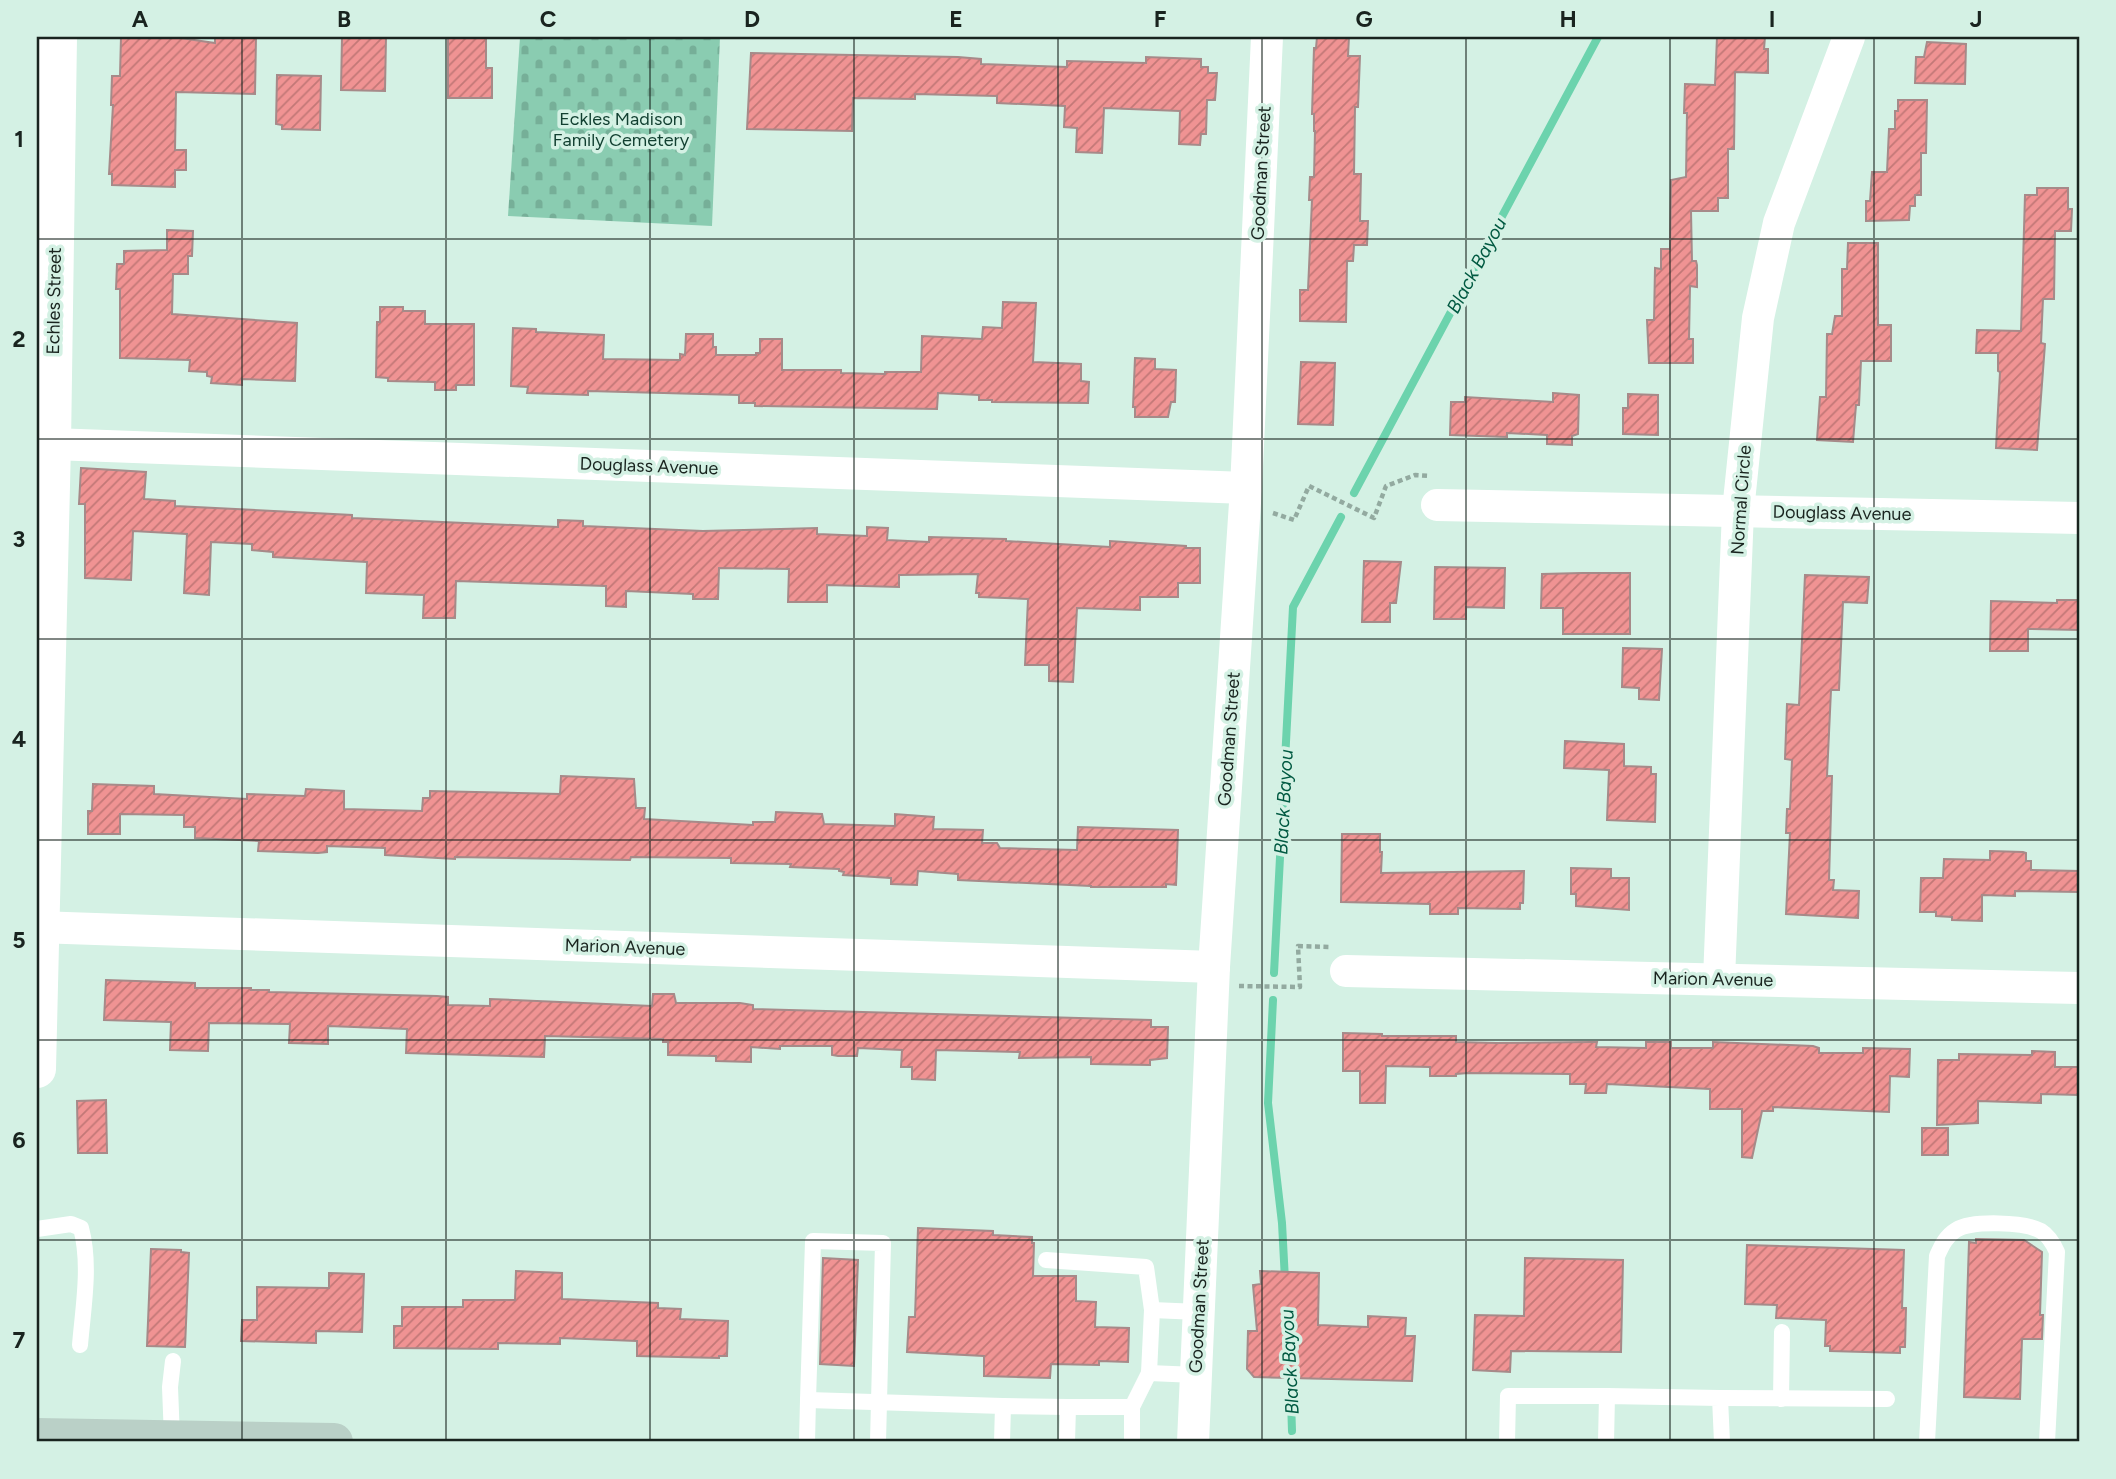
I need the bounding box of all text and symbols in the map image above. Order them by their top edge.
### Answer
text: A [132,5,149,33]
text: B [337,5,351,33]
text: C [540,5,557,33]
text: D [744,5,760,33]
text: E [949,5,963,33]
text: F [1154,5,1167,33]
text: G [1355,5,1373,33]
text: H [1559,5,1577,33]
text: I [1769,5,1775,33]
text: J [1970,5,1982,33]
street label: Goodman Street [1246,105,1276,241]
park label: Eckles Madison Family Cemetery [553,108,690,151]
text: 1 [14,125,24,153]
water label: Black Bayou [1442,213,1512,317]
street label: Echles Street [42,247,66,355]
text: 2 [12,325,26,353]
street label: Normal Circle [1726,444,1756,556]
street label: Douglass Avenue [579,453,719,479]
street label: Douglass Avenue [1772,501,1912,525]
text: 3 [13,525,25,553]
street label: Goodman Street [1213,671,1245,807]
text: 4 [12,725,26,753]
water label: Black Bayou [1269,748,1298,855]
text: 5 [12,926,26,954]
street label: Marion Avenue [564,934,686,960]
street label: Marion Avenue [1653,967,1774,991]
text: 6 [12,1126,26,1154]
street label: Goodman Street [1184,1238,1214,1374]
water label: Black Bayou [1275,1308,1304,1415]
text: 7 [13,1326,26,1354]

